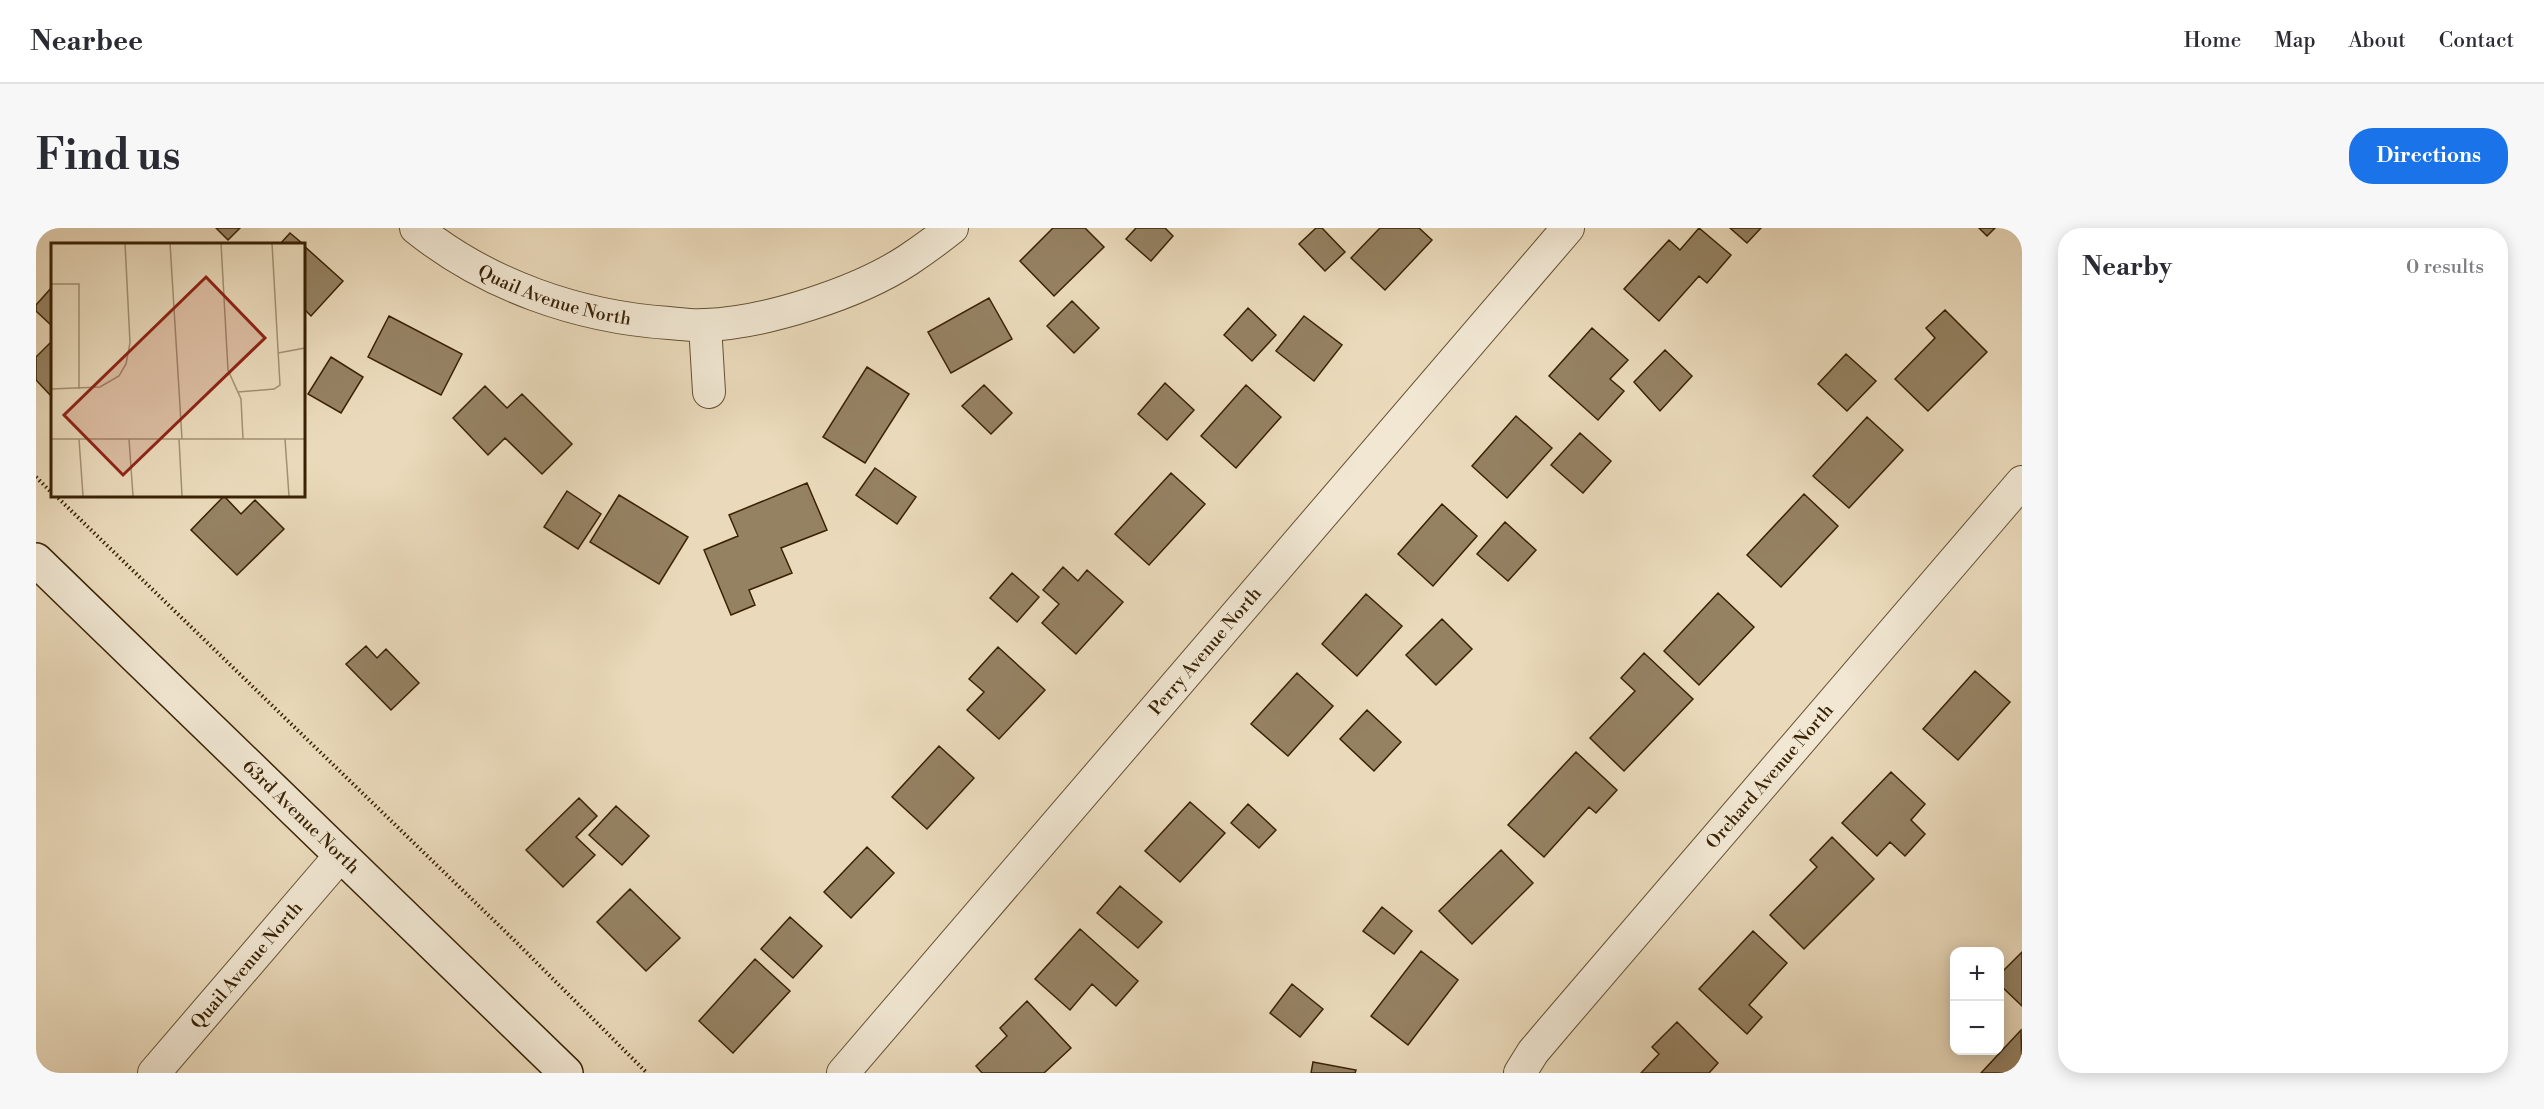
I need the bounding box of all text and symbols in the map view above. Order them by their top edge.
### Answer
text: Nearbee [30,24,143,59]
text: Home [2184,28,2241,54]
text: Map [2274,28,2316,54]
text: About [2349,28,2406,54]
text: Contact [2439,28,2514,54]
button: Directions [2349,128,2508,184]
text: Find us [36,130,180,183]
inset map [51,243,304,496]
text: Nearby [2082,251,2172,283]
text: 0 results [2406,255,2484,280]
street label: Quail Avenue North [474,260,633,331]
street label: Perry Avenue North [1144,582,1267,720]
street label: Orchard Avenue North [1701,699,1839,854]
street label: 63rd Avenue North [237,755,364,879]
street label: Quail Avenue North [186,897,308,1034]
map controls [1950,947,2004,1055]
button: + [1950,947,2004,1001]
button: − [1950,1001,2004,1055]

